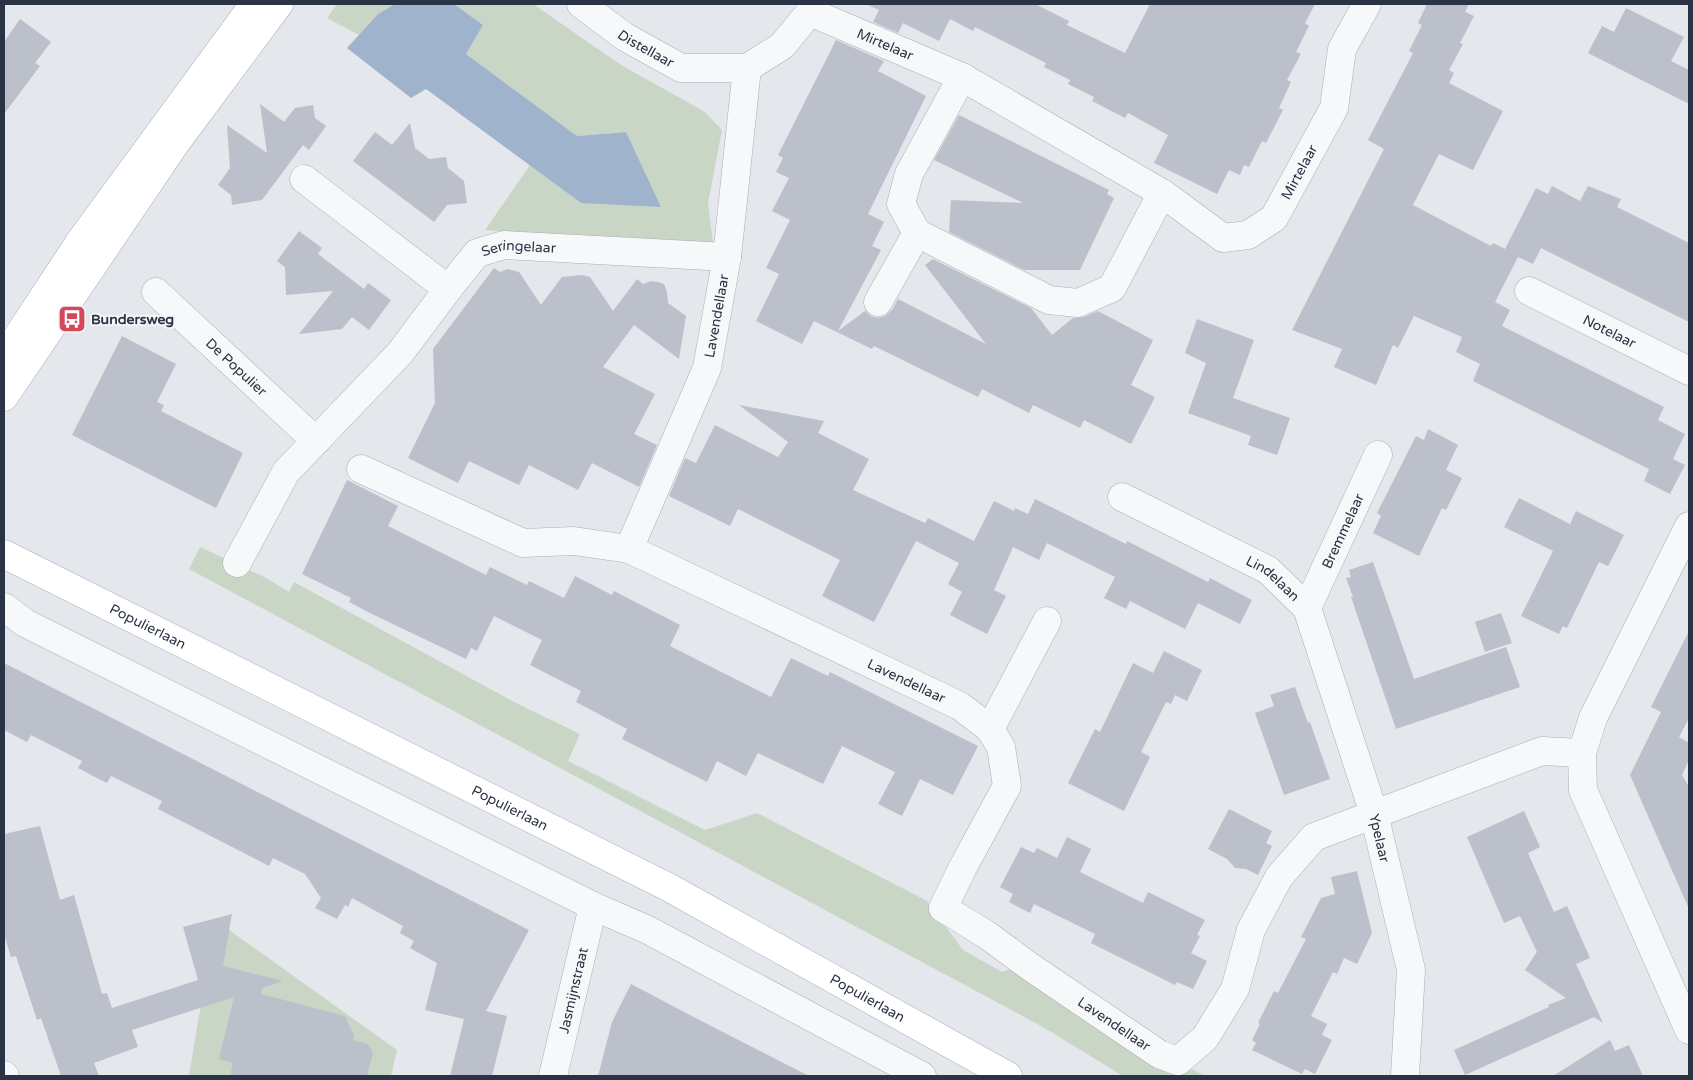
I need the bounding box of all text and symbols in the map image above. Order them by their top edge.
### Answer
street label: Mirtelaar [854,25,917,64]
street label: Distellaar [614,26,678,71]
street label: Mirtelaar [1277,141,1321,202]
street label: Seringelaar [479,236,557,260]
street label: Lavendellaar [701,272,732,359]
bus stop icon: Bundersweg [57,304,87,334]
place label: Bundersweg [91,311,174,328]
street label: Notelaar [1580,311,1639,352]
street label: De Populier [202,334,271,400]
street label: Bremmelaar [1318,490,1368,571]
street label: Lindelaan [1243,552,1303,605]
street label: Populierlaan [107,600,189,652]
street label: Lavendellaar [865,655,949,707]
street label: Populierlaan [469,781,551,834]
street label: Ypelaar [1366,812,1394,865]
street label: Jasmijnstraat [555,945,592,1035]
street label: Populierlaan [827,970,908,1026]
street label: Lavendellaar [1074,993,1155,1055]

